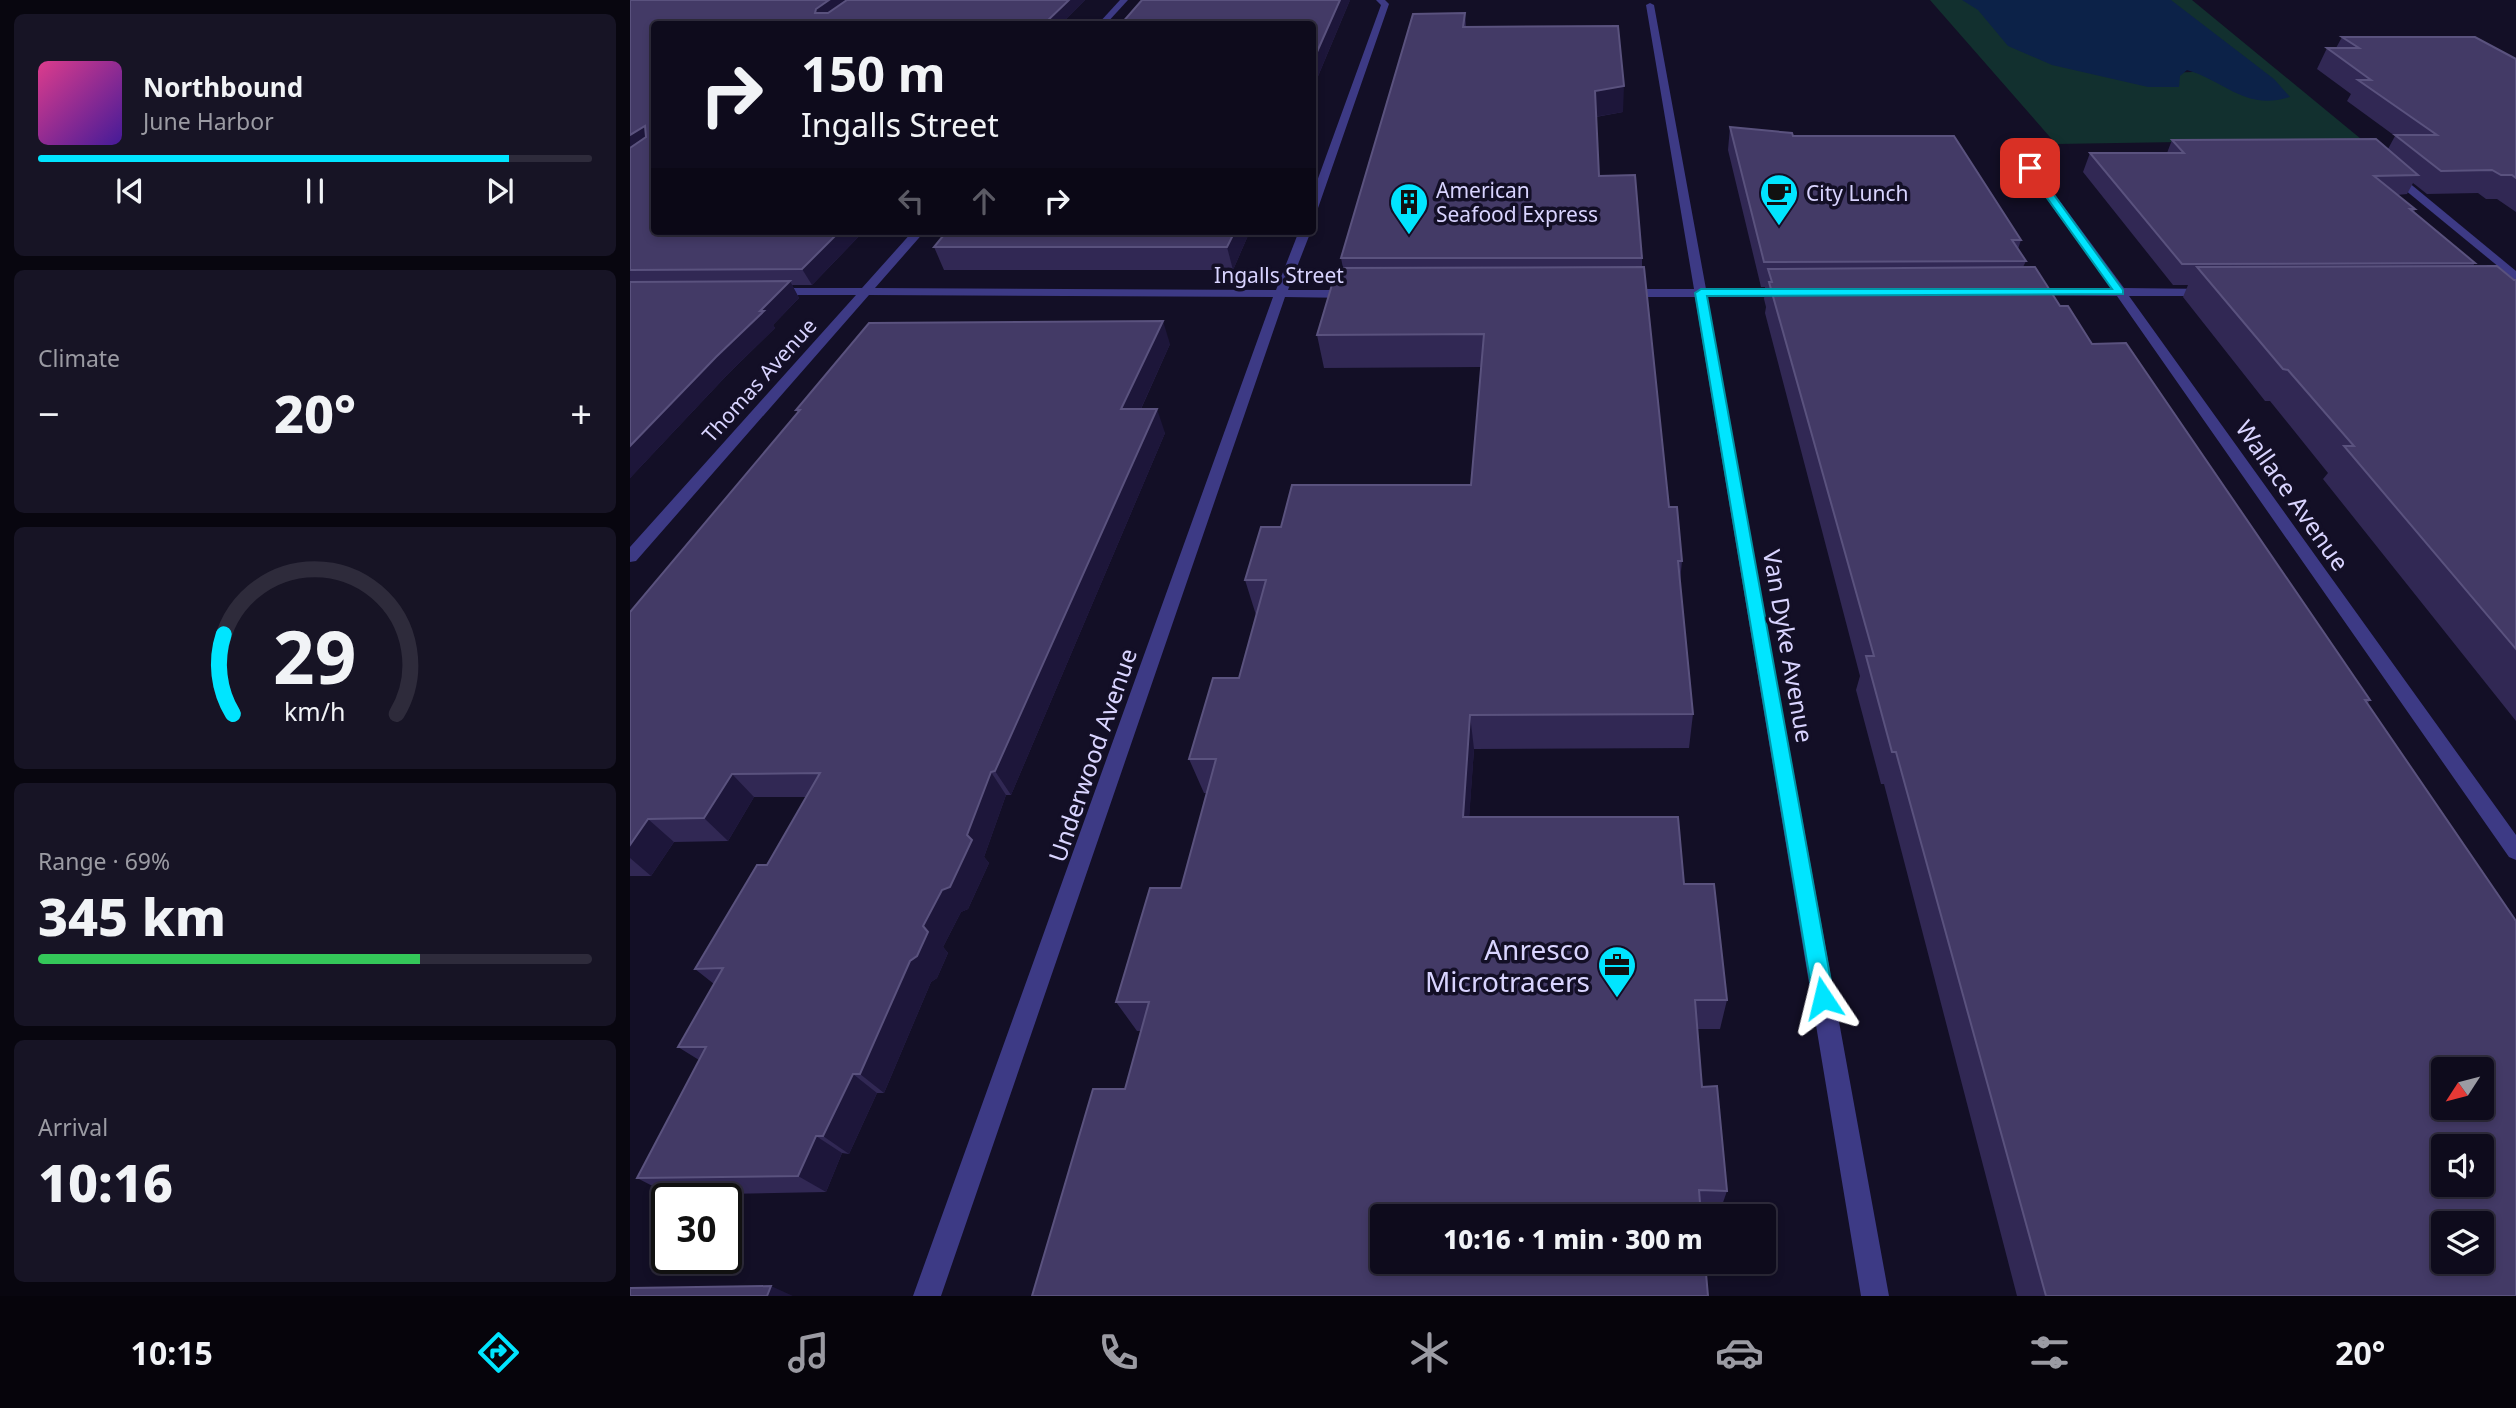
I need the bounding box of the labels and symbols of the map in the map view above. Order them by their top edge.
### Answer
pin [2000,138,2060,198]
cafe icon: City Lunch [1758,172,1800,227]
place label: American Seafood Express [1436,176,1598,228]
place label: City Lunch [1806,179,1908,207]
building icon: American Seafood Express [1388,181,1430,236]
street label: Ingalls Street [1214,261,1344,289]
street label: Thomas Avenue [696,312,822,448]
street label: Wallace Avenue [2229,413,2357,577]
street label: Van Dyke Avenue [1756,547,1822,745]
street label: Underwood Avenue [1040,644,1144,866]
place label: Anresco Microtracers [1425,930,1590,1000]
office icon: Anresco Microtracers [1596,944,1638,999]
position arrow [1786,961,1860,1035]
north arrow [2431,1057,2494,1120]
speed limit sign: 30 [651,1183,742,1274]

